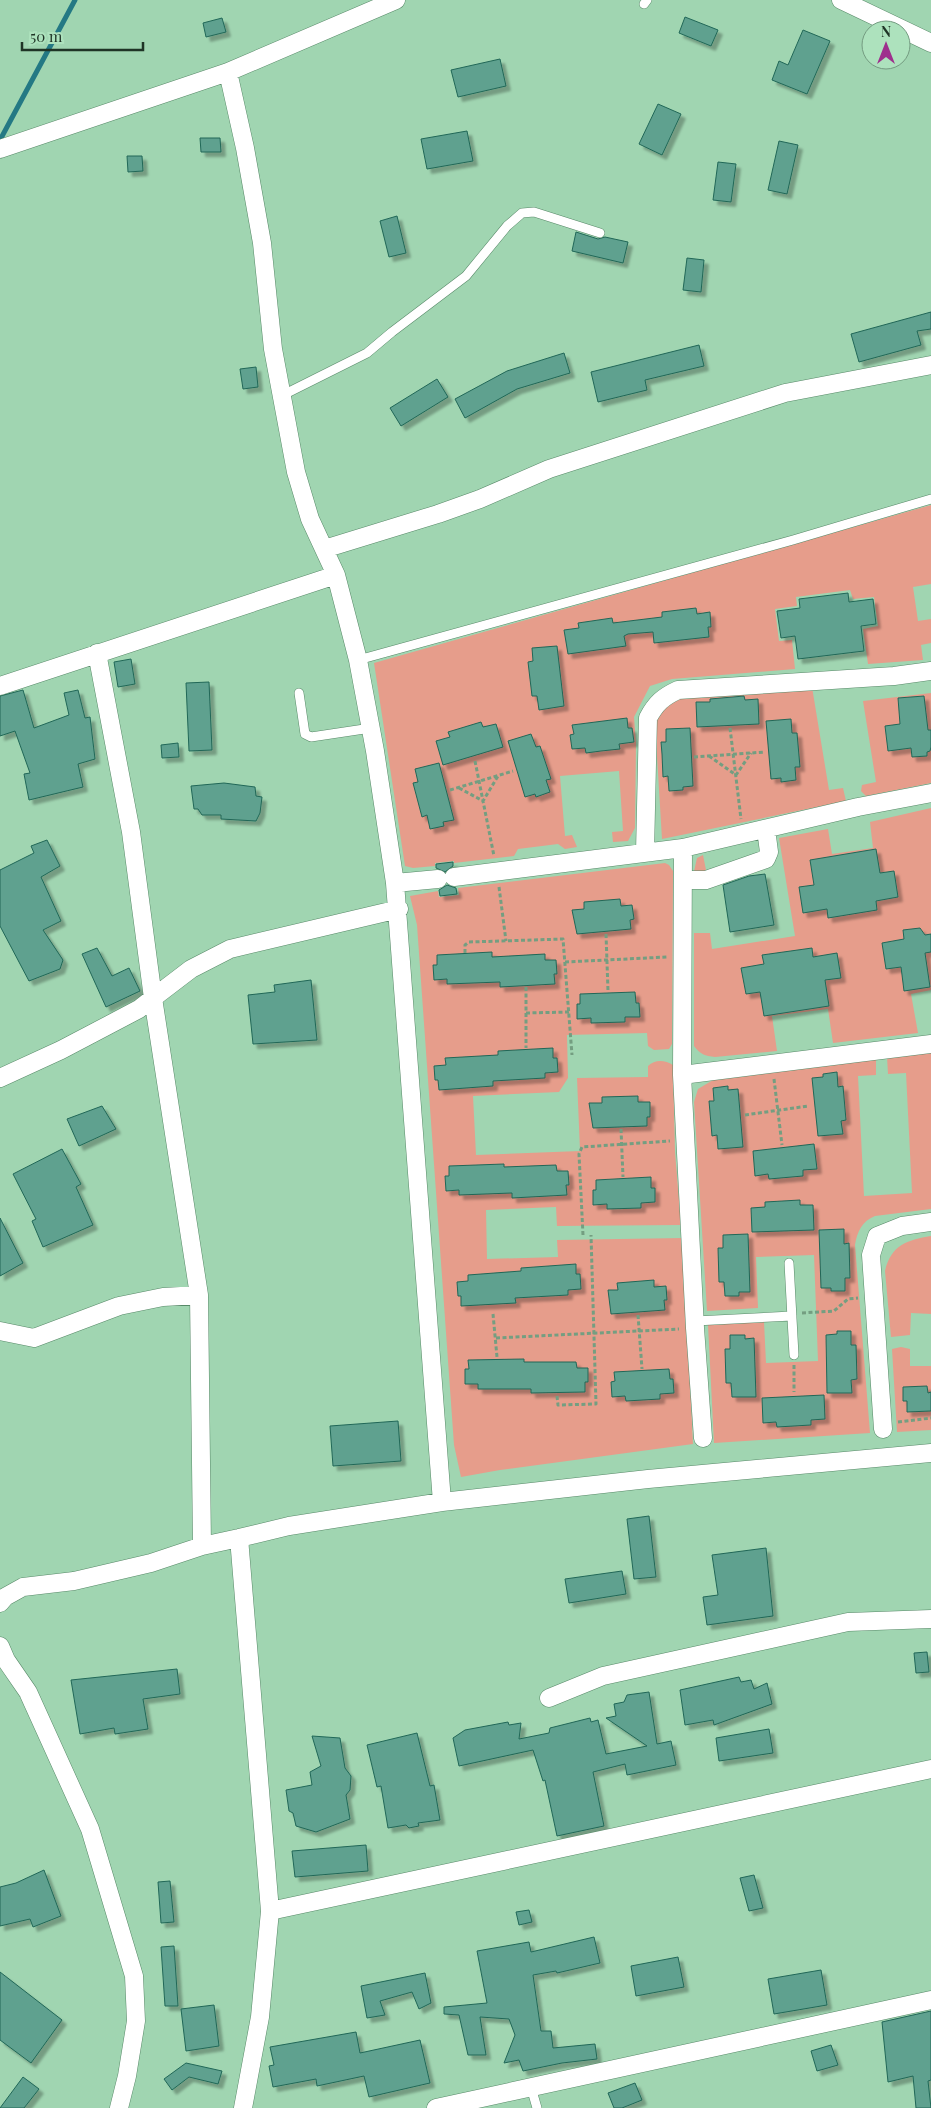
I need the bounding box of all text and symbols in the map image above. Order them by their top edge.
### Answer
scale bar [22,20,144,52]
north arrow [861,20,911,70]
text: N [881,22,891,41]
text: 50 m [30,26,63,46]

